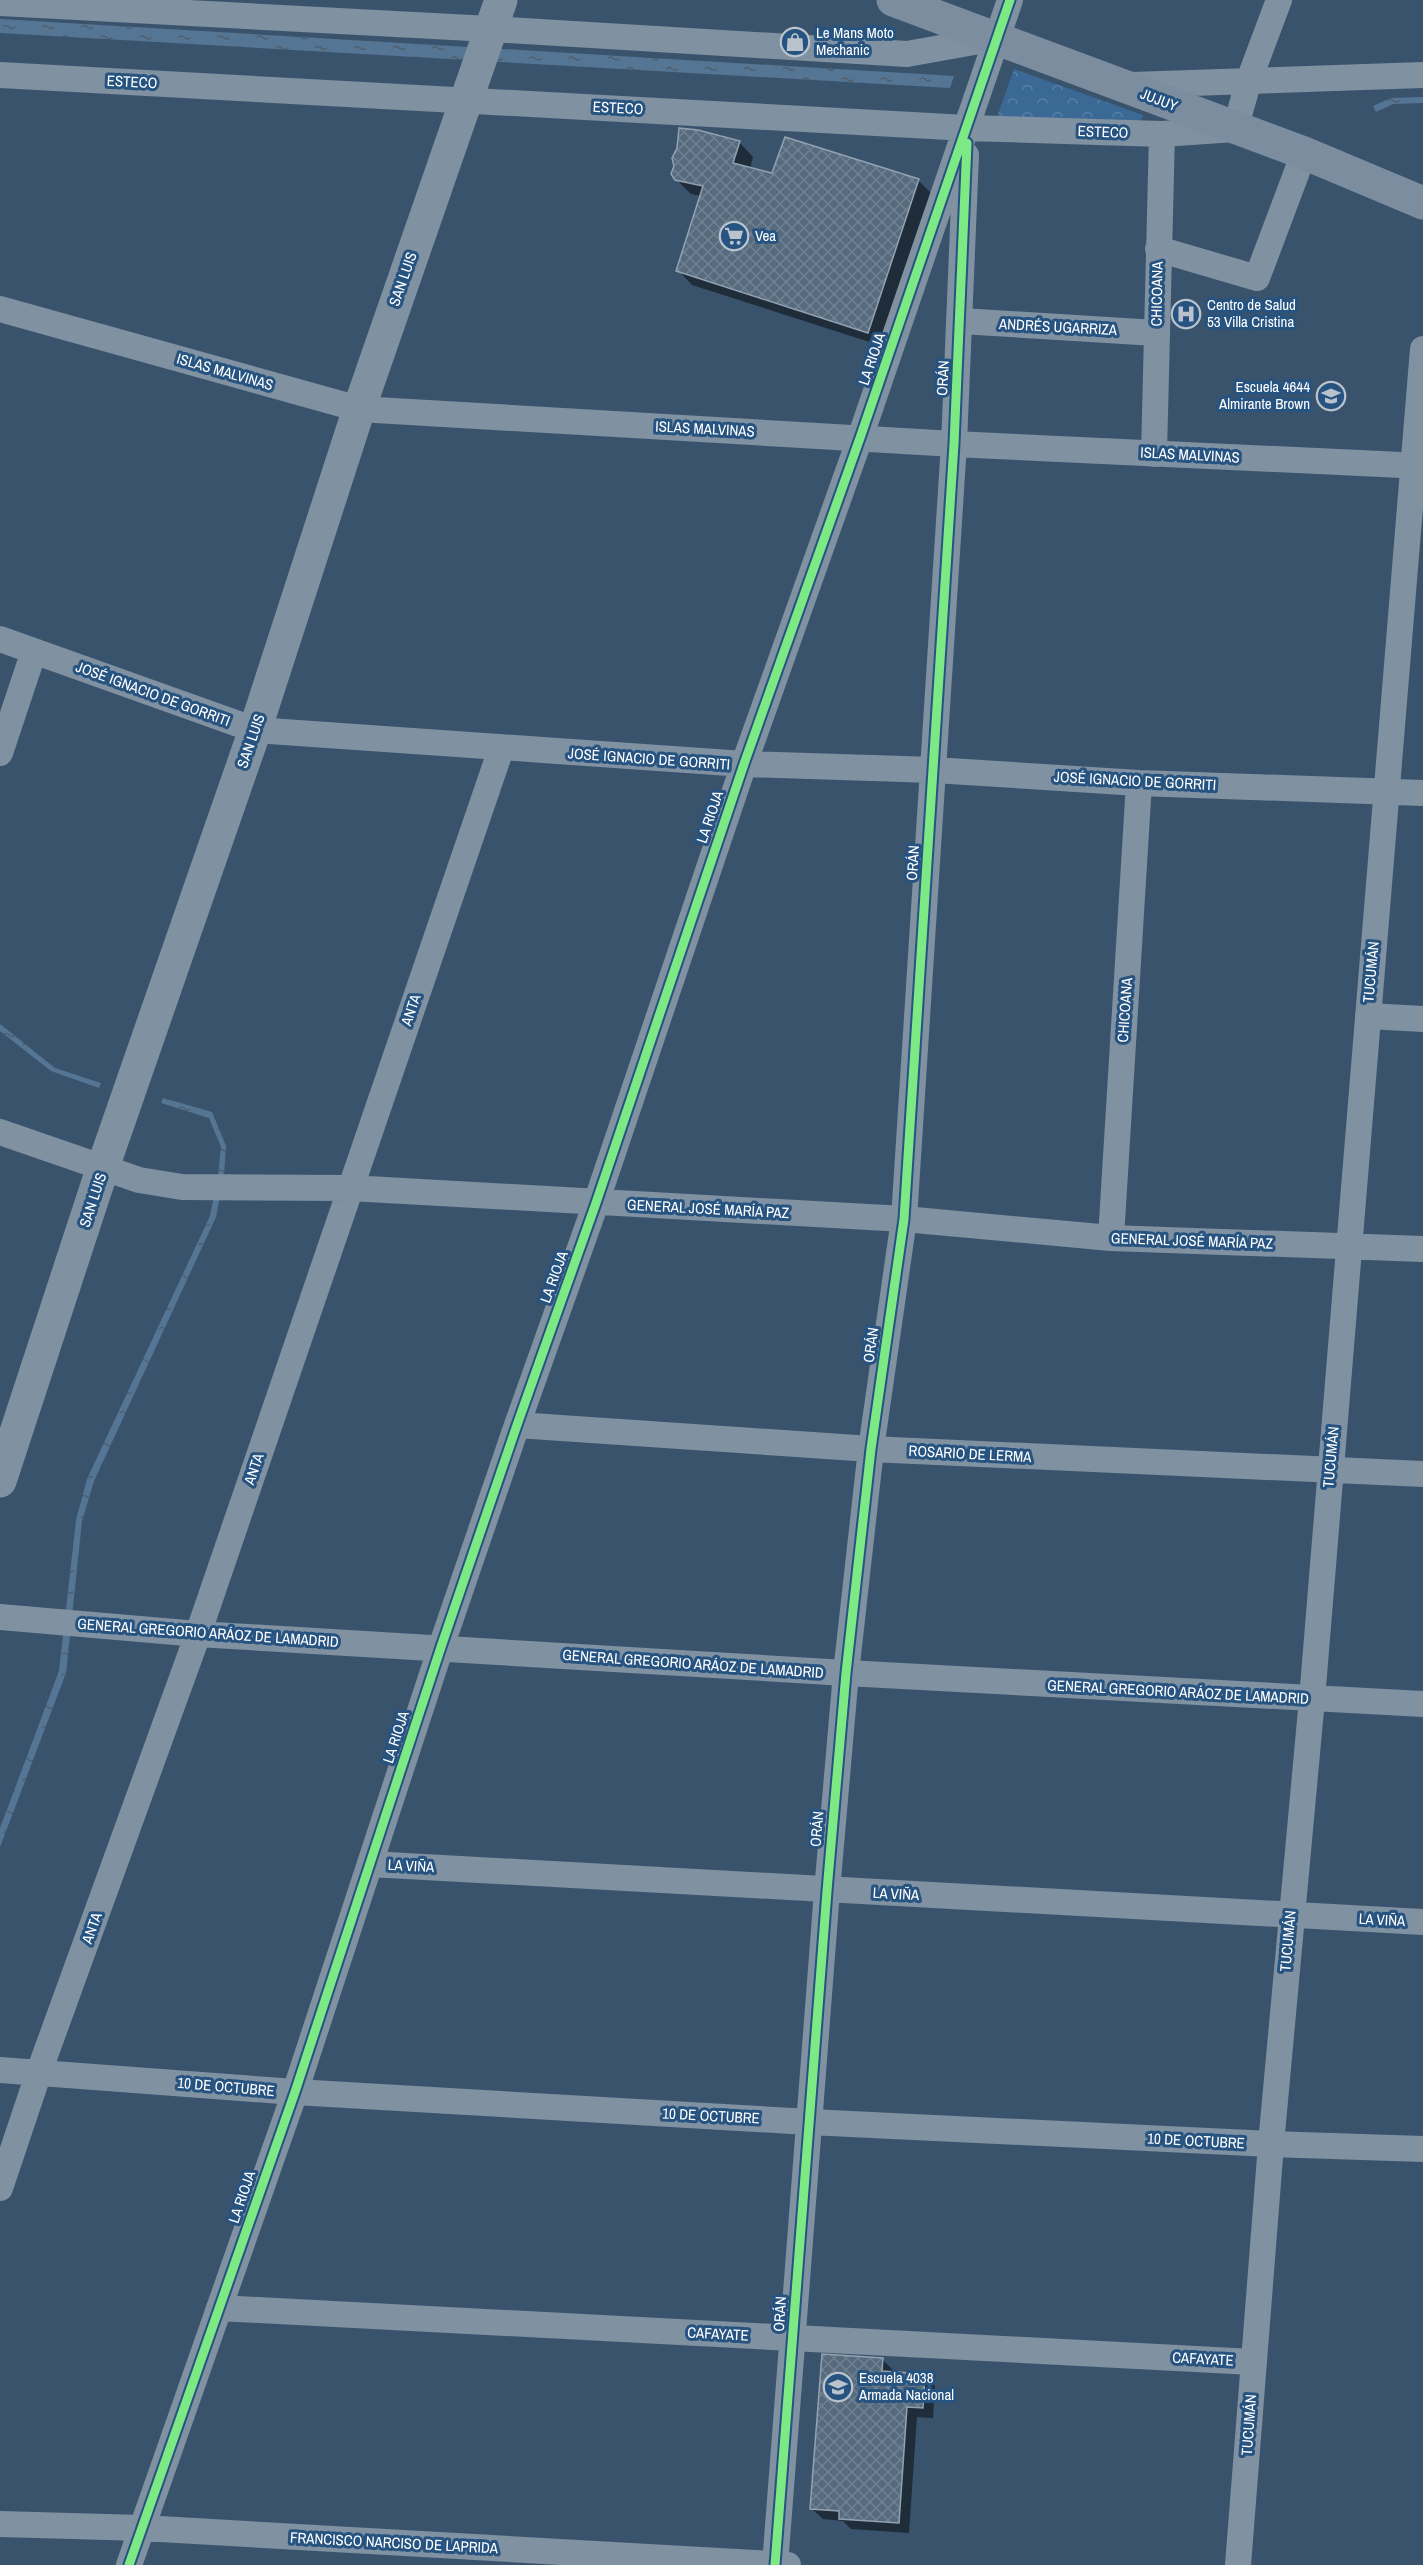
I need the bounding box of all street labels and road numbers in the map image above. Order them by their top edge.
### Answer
street label: ESTECO [106,70,158,93]
street label: JUJUY [1138,83,1182,116]
street label: ESTECO [592,96,644,119]
street label: ESTECO [1077,120,1129,143]
street label: SAN LUIS [383,249,422,309]
street label: CHICOANA [1145,261,1168,327]
street label: ANDRÉS UGARRIZA [997,313,1118,340]
street label: LA RIOJA [853,329,891,388]
street label: ISLAS MALVINAS [174,348,276,395]
street label: ORÁN [931,360,954,396]
street label: ISLAS MALVINAS [655,415,755,442]
street label: ISLAS MALVINAS [1140,441,1240,468]
street label: JOSÉ IGNACIO DE GORRITI [73,656,233,731]
street label: SAN LUIS [231,711,270,771]
street label: JOSÉ IGNACIO DE GORRITI [567,742,731,775]
street label: JOSÉ IGNACIO DE GORRITI [1053,766,1217,795]
street label: LA RIOJA [691,787,729,846]
street label: ORÁN [901,845,924,881]
street label: TUCUMÁN [1357,940,1384,1004]
street label: CHICOANA [1112,976,1137,1043]
street label: ANTA [395,991,426,1029]
street label: SAN LUIS [74,1170,111,1230]
street label: GENERAL JOSÉ MARÍA PAZ [627,1194,790,1223]
street label: GENERAL JOSÉ MARÍA PAZ [1111,1227,1274,1254]
street label: LA RIOJA [534,1247,573,1306]
street label: ORÁN [858,1326,883,1364]
street label: TUCUMÁN [1317,1425,1344,1489]
street label: ROSARIO DE LERMA [908,1440,1033,1467]
street label: ANTA [238,1450,269,1488]
street label: GENERAL GREGORIO ARÁOZ DE LAMADRID [77,1613,340,1652]
street label: GENERAL GREGORIO ARÁOZ DE LAMADRID [562,1644,825,1683]
street label: GENERAL GREGORIO ARÁOZ DE LAMADRID [1047,1674,1310,1709]
street label: LA RIOJA [377,1707,414,1766]
street label: ORÁN [804,1810,829,1848]
street label: LA VIÑA [387,1854,436,1877]
street label: LA VIÑA [872,1882,921,1905]
street label: LA VIÑA [1358,1908,1407,1931]
street label: ANTA [76,1909,107,1947]
street label: TUCUMÁN [1274,1909,1301,1973]
street label: 10 DE OCTUBRE [176,2072,276,2101]
street label: 10 DE OCTUBRE [662,2102,760,2129]
street label: 10 DE OCTUBRE [1147,2127,1245,2154]
street label: LA RIOJA [223,2167,261,2226]
street label: ORÁN [768,2296,791,2332]
street label: CAFAYATE [687,2321,749,2346]
street label: CAFAYATE [1172,2346,1234,2371]
street label: TUCUMÁN [1236,2394,1261,2456]
street label: FRANCISCO NARCISO DE LAPRIDA [289,2527,499,2558]

